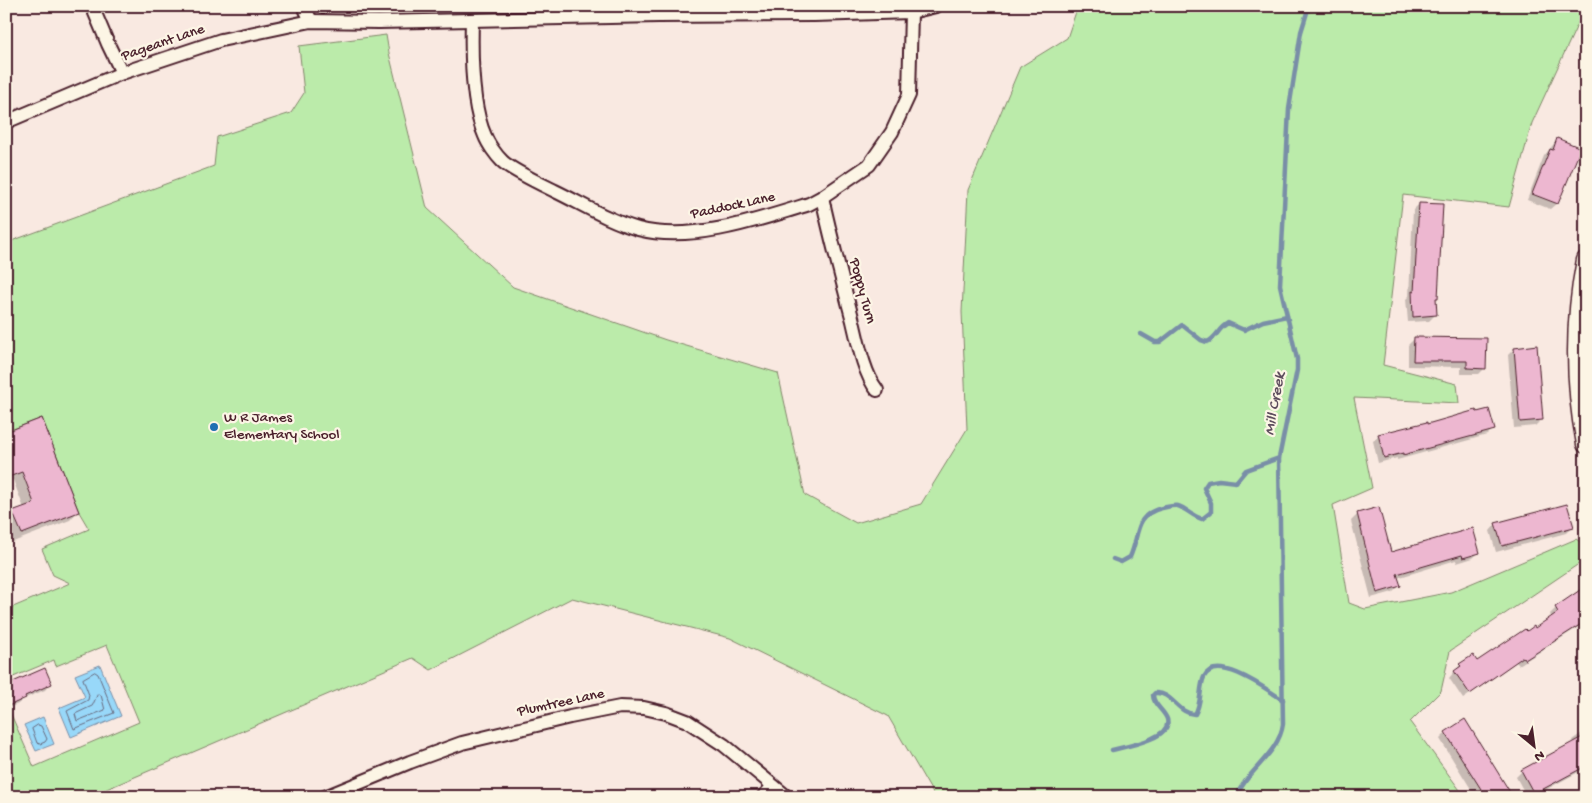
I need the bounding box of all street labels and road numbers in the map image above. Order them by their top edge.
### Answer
street label: Pageant Lane [118,20,207,66]
street label: Paddock Lane [688,188,777,224]
street label: Poppy Turn [844,255,879,326]
street label: Plumtree Lane [515,685,606,721]

